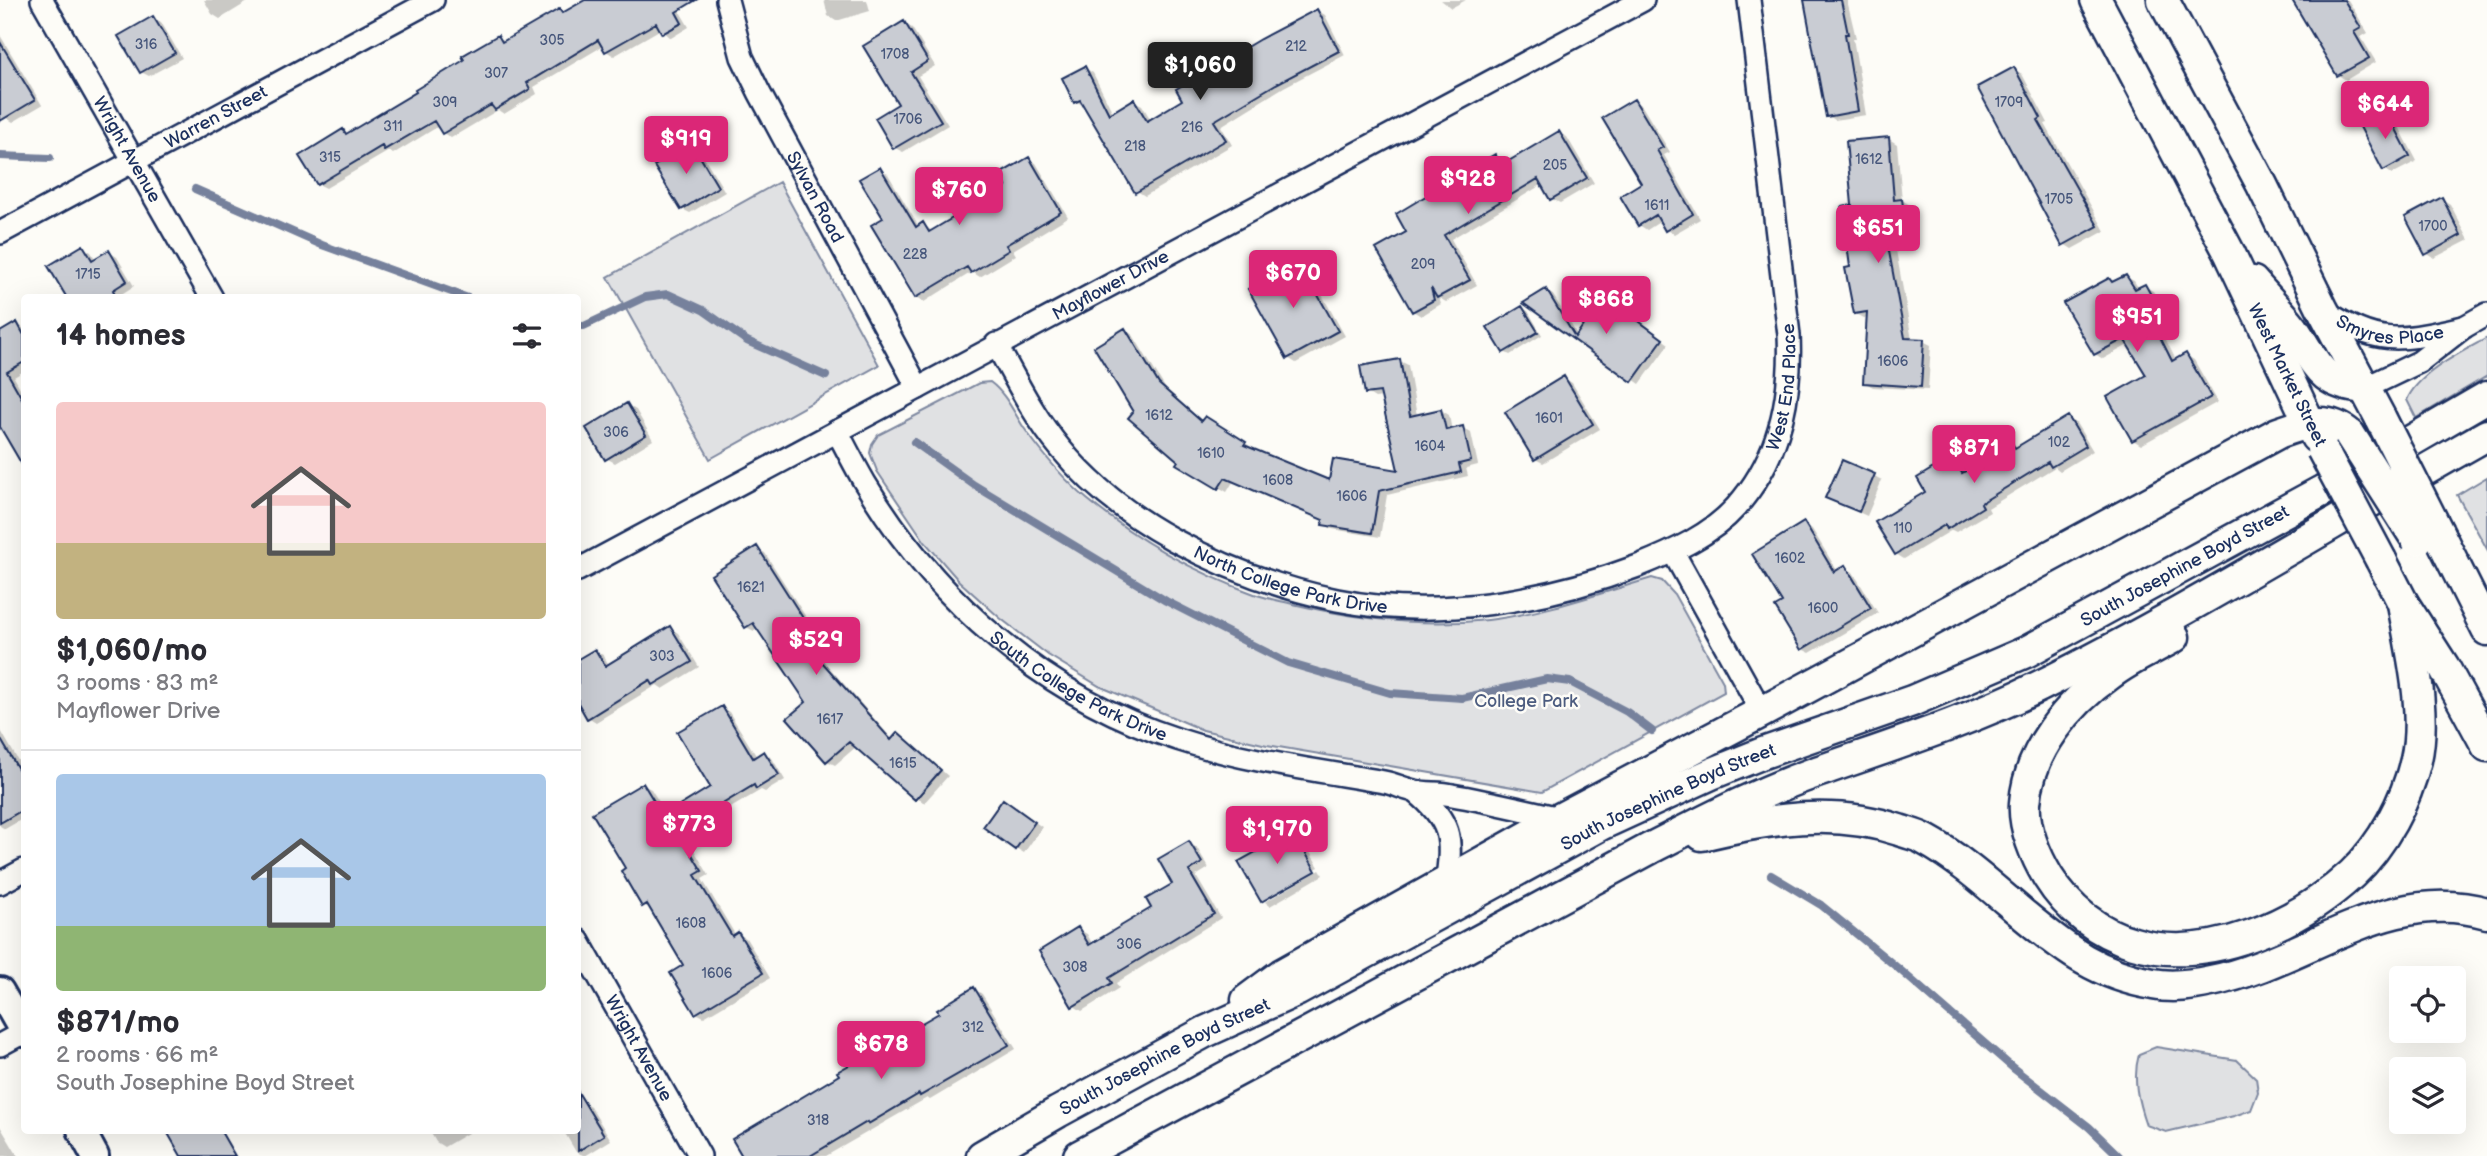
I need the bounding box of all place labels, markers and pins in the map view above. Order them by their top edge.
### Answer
pin: $1,060 [1143,42,1257,102]
pin: $644 [2344,82,2426,141]
pin: $919 [645,116,727,176]
pin: $928 [1427,156,1509,216]
pin: $760 [918,168,1000,227]
pin: $651 [1837,205,1919,265]
pin: $670 [1252,250,1334,310]
pin: $868 [1565,276,1647,336]
pin: $951 [2096,294,2178,354]
pin: $871 [1933,426,2015,485]
pin: $529 [775,618,857,677]
pin: $773 [648,802,730,861]
pin: $1,970 [1220,806,1334,866]
pin: $678 [840,1021,922,1081]

